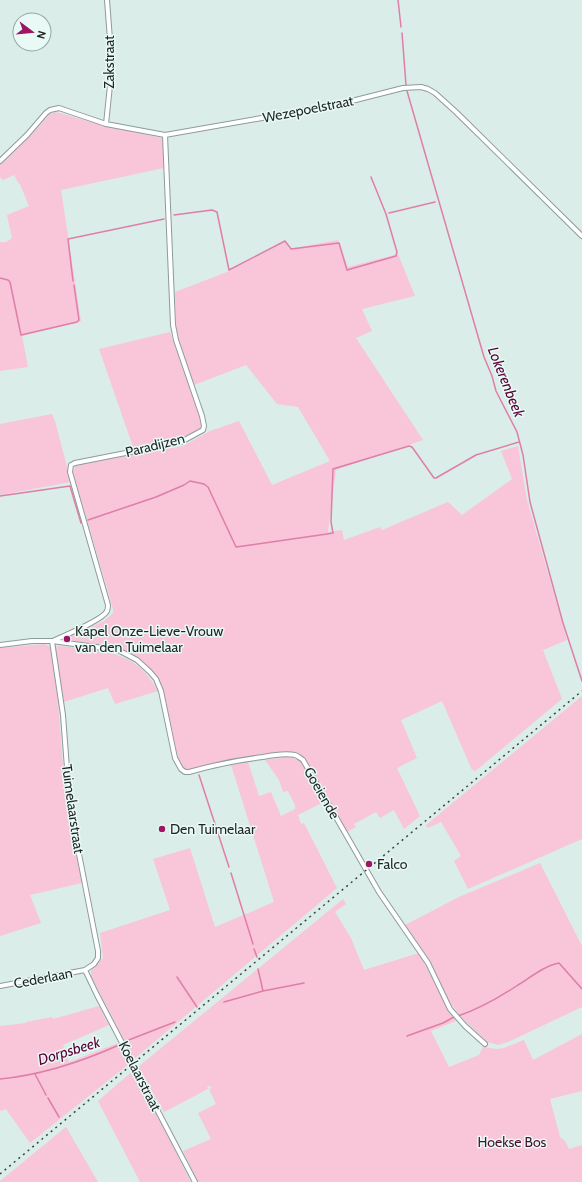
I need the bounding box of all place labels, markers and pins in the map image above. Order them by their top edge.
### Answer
place label: Kapel Onze-Lieve-Vrouw van den Tuimelaar [75,622,223,656]
marker: Kapel Onze-Lieve-Vrouw van den Tuimelaar [62,634,72,644]
place label: Den Tuimelaar [170,820,256,838]
marker: Den Tuimelaar [157,824,167,834]
place label: Falco [377,855,408,873]
marker: Falco [364,859,374,869]

